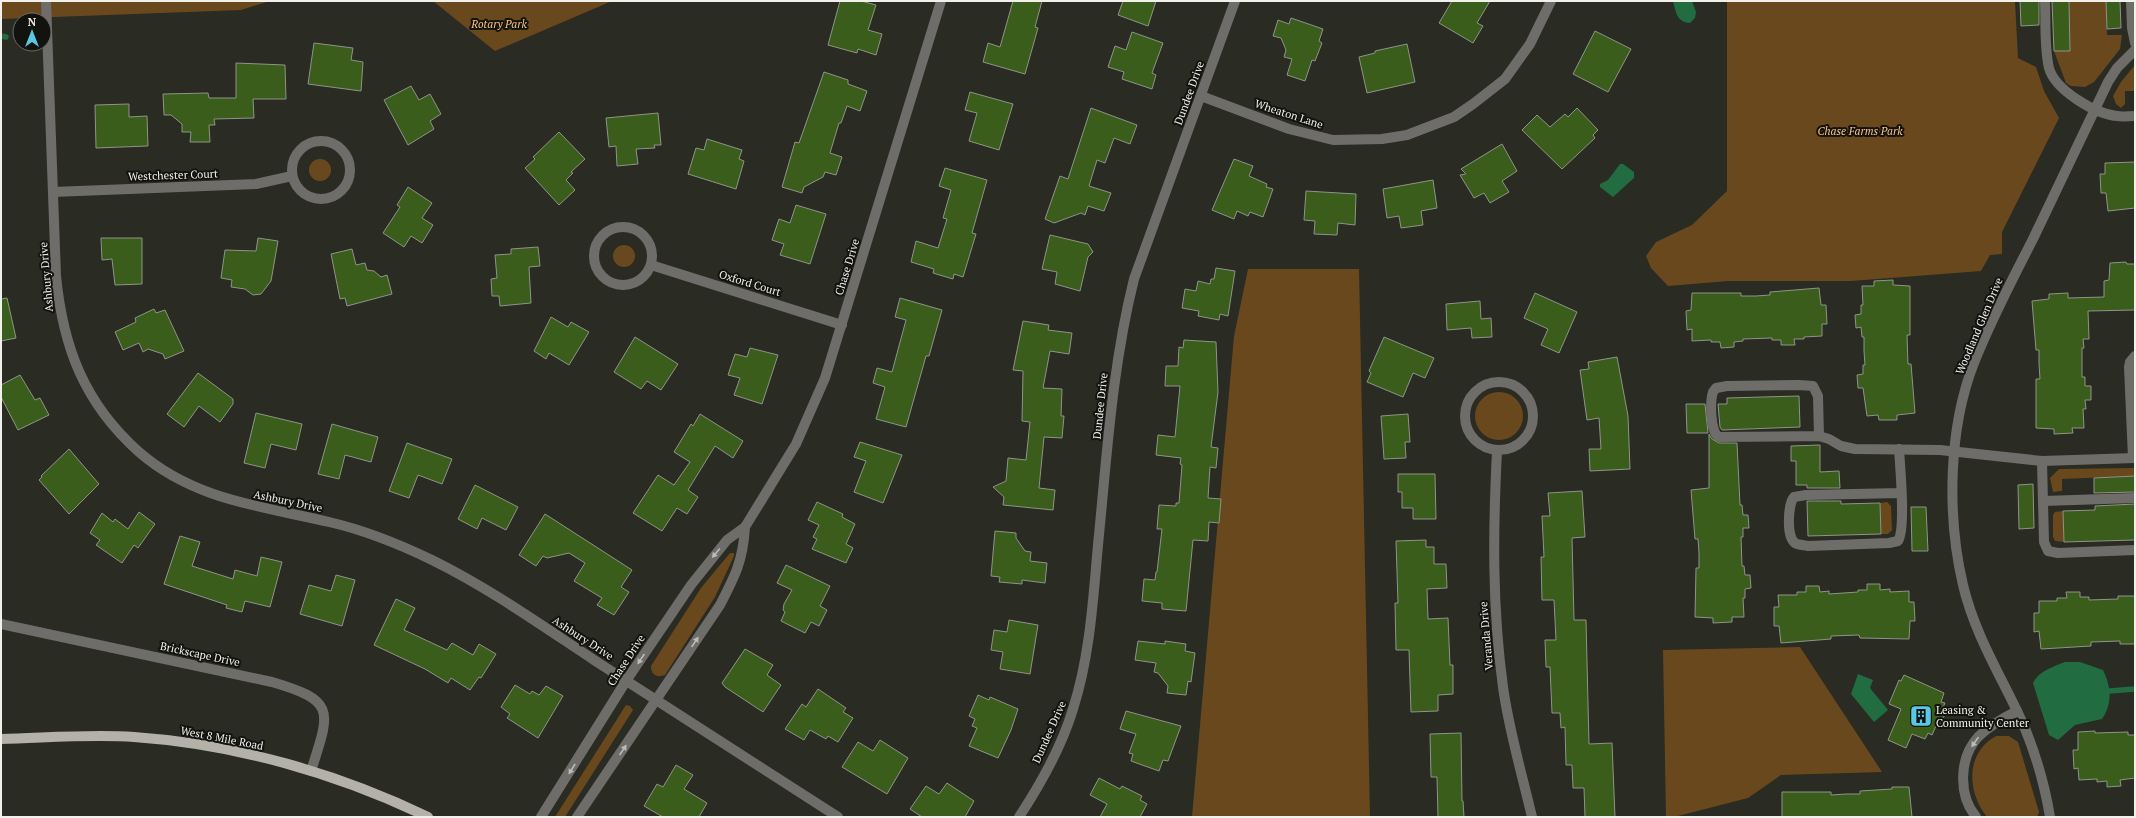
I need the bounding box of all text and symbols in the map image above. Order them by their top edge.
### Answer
north arrow [12,12,52,52]
text: N [28,15,37,29]
park label: Rotary Park [470,17,527,31]
street label: Dundee Drive [1171,59,1207,127]
street label: Wheaton Lane [1253,96,1325,132]
park label: Chase Farms Park [1818,124,1903,138]
street label: Westchester Court [128,166,218,184]
street label: Chase Drive [832,237,862,297]
street label: Ashbury Drive [36,241,56,312]
street label: Oxford Court [717,267,783,299]
street label: Woodland Glen Drive [1952,275,2006,377]
street label: Dundee Drive [1090,372,1110,440]
street label: Ashbury Drive [252,487,324,515]
one-way arrow [712,547,721,558]
street label: Veranda Drive [1476,601,1496,671]
street label: Ashbury Drive [550,613,617,663]
street label: Chase Drive [604,631,648,688]
one-way arrow [691,637,699,647]
street label: Brickscape Drive [159,639,242,669]
one-way arrow [637,654,645,664]
street label: Dundee Drive [1029,698,1069,765]
building icon: Leasing & Community Center [1908,703,1934,729]
place label: Leasing & Community Center [1936,703,2030,730]
street label: West 8 Mile Road [179,723,265,753]
one-way arrow [1971,737,1979,748]
one-way arrow [619,745,627,755]
one-way arrow [568,763,575,774]

